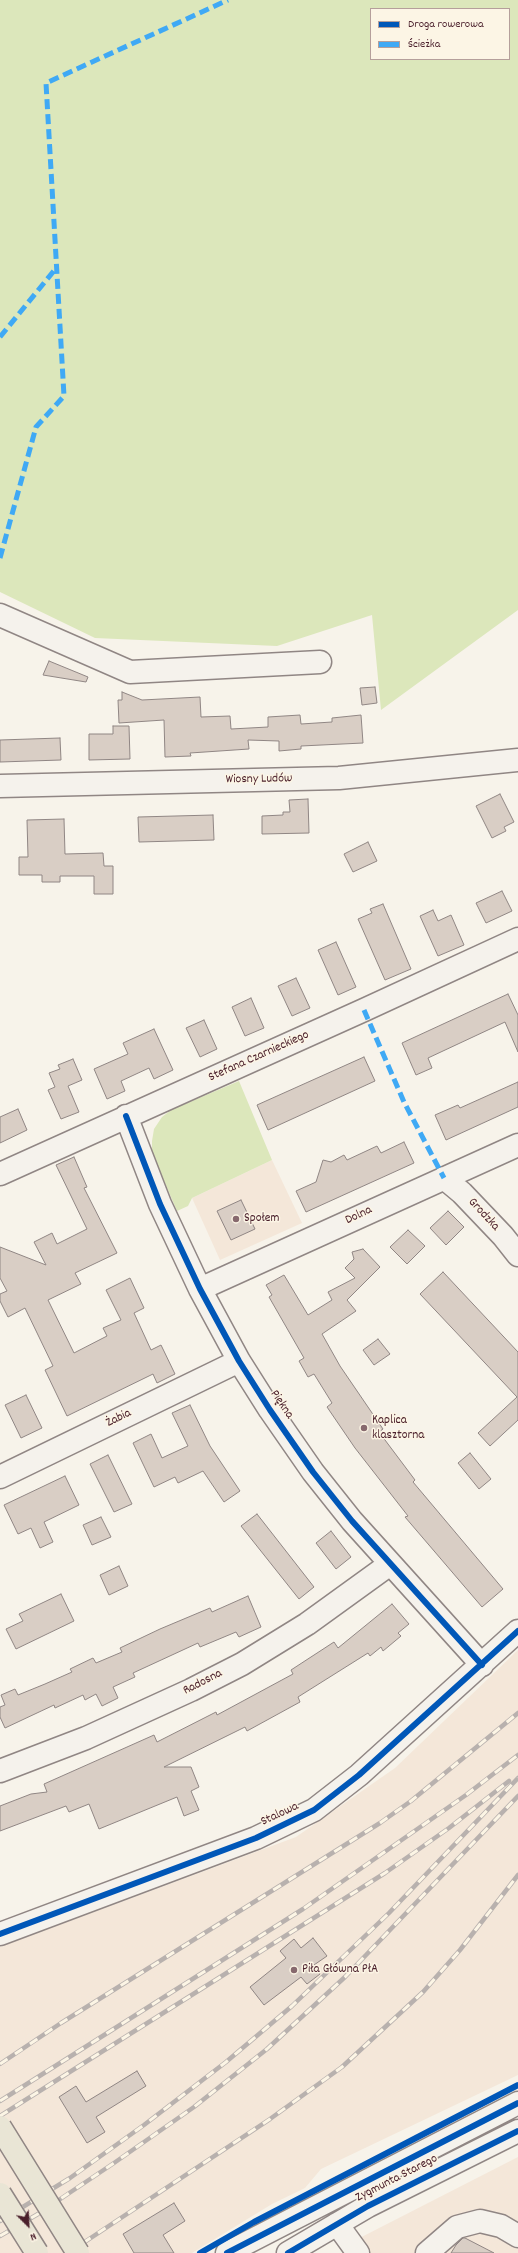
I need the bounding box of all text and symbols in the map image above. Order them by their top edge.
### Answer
legend [370,8,510,60]
text: Droga rowerowa [408,16,484,33]
text: Ścieżka [408,36,440,53]
street label: Wiosny Ludów [226,772,292,788]
street label: Stefana Czarnieckiego [206,1028,312,1086]
street label: Grodzka [464,1195,502,1235]
street label: Dolna [343,1203,375,1229]
place label: Społem [244,1211,279,1227]
marker: Społem [231,1214,241,1224]
street label: Piękna [266,1388,296,1422]
street label: Żabia [104,1406,134,1432]
place label: Kaplica klasztorna [372,1413,424,1444]
marker: Kaplica klasztorna [359,1423,369,1433]
street label: Radosna [181,1667,225,1699]
street label: Stalowa [259,1799,301,1831]
place label: Piła Główna PłA [302,1962,378,1978]
marker: Piła Główna PłA [289,1965,299,1975]
street label: Zygmunta Starego [353,2152,441,2206]
north arrow [8,2205,48,2245]
text: N [27,2228,39,2244]

